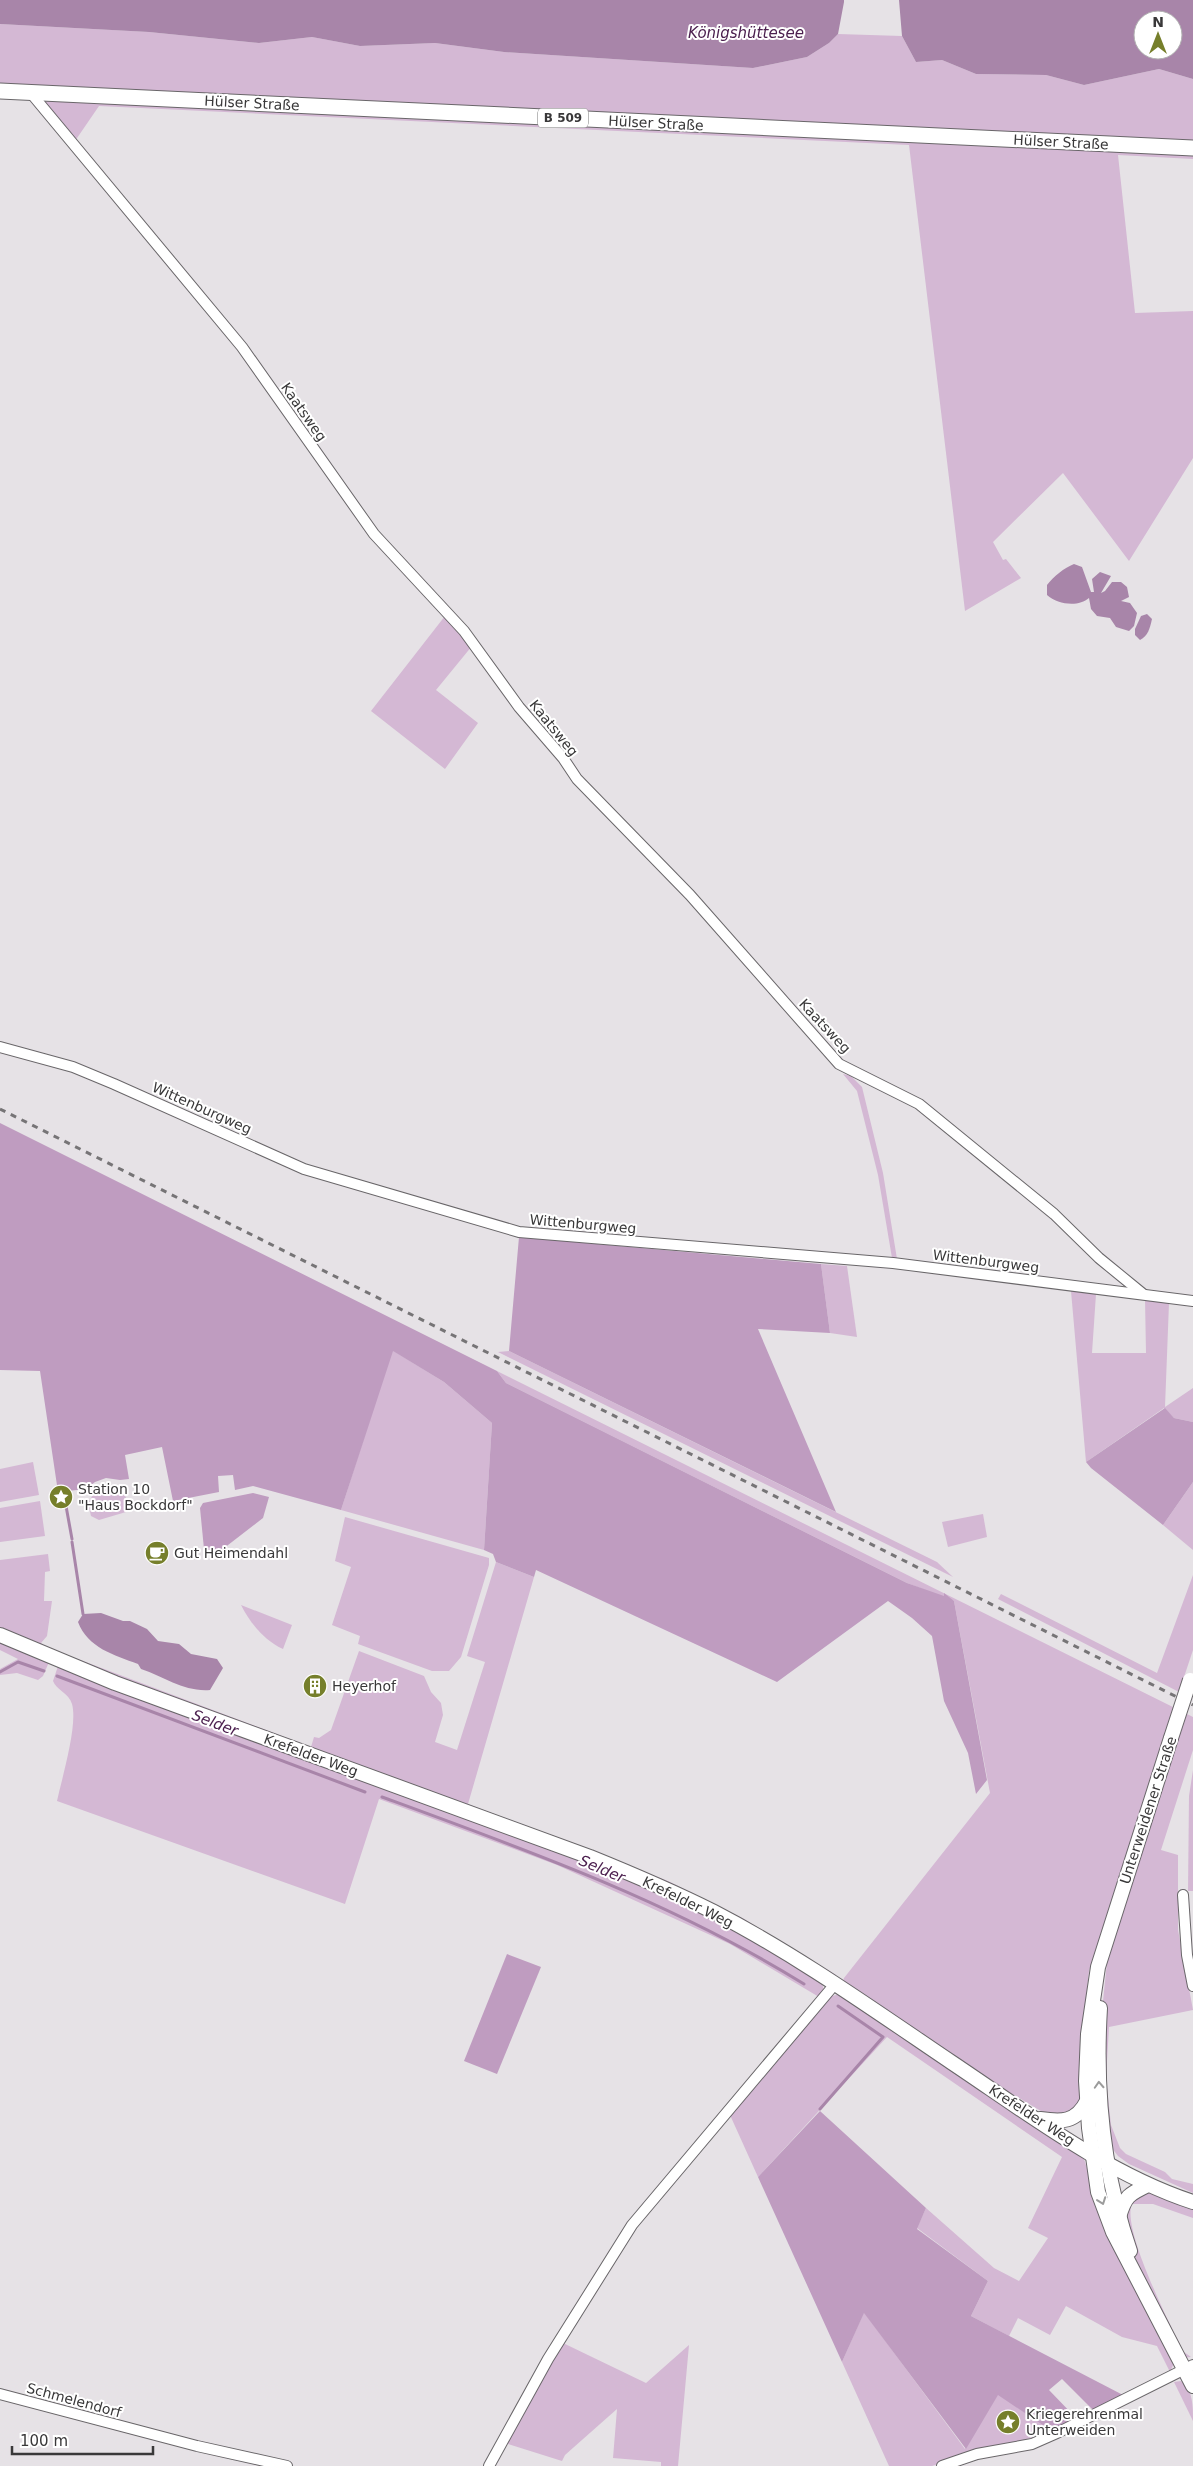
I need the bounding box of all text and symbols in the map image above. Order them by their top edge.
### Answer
north arrow [1133,10,1183,60]
text: N [1152,14,1164,30]
water label: Königshüttesee [688,24,804,42]
street label: Hülser Straße [204,93,300,113]
road number: B 509 [538,109,588,128]
street label: Hülser Straße [608,113,704,133]
street label: Hülser Straße [1013,132,1109,152]
street label: Kaatsweg [278,380,330,444]
street label: Kaatsweg [526,697,582,759]
street label: Kaatsweg [796,996,854,1056]
street label: Wittenburgweg [150,1079,254,1137]
street label: Wittenburgweg [529,1211,637,1237]
street label: Wittenburgweg [932,1247,1040,1275]
place label: Station 10 "Haus Bockdorf" [78,1481,193,1513]
place icon: Station 10 "Haus Bockdorf" [48,1484,74,1510]
cafe icon: Gut Heimendahl [144,1540,170,1566]
place label: Gut Heimendahl [174,1545,288,1561]
building icon: Heyerhof [302,1673,328,1699]
place label: Heyerhof [332,1678,397,1694]
water label: Selder [189,1706,241,1740]
street label: Krefelder Weg [262,1731,360,1779]
street label: Unterweidener Straße [1117,1734,1179,1886]
water label: Selder [576,1851,628,1887]
street label: Krefelder Weg [640,1873,736,1931]
street label: Krefelder Weg [986,2081,1078,2149]
one-way arrow [1094,2081,1105,2089]
one-way arrow [1096,2196,1106,2205]
street label: Schmelendorf [25,2380,124,2421]
place label: Kriegerehrenmal Unterweiden [1026,2406,1143,2438]
place icon: Kriegerehrenmal Unterweiden [995,2409,1021,2435]
scale bar [12,2424,154,2456]
text: 100 m [20,2432,68,2450]

